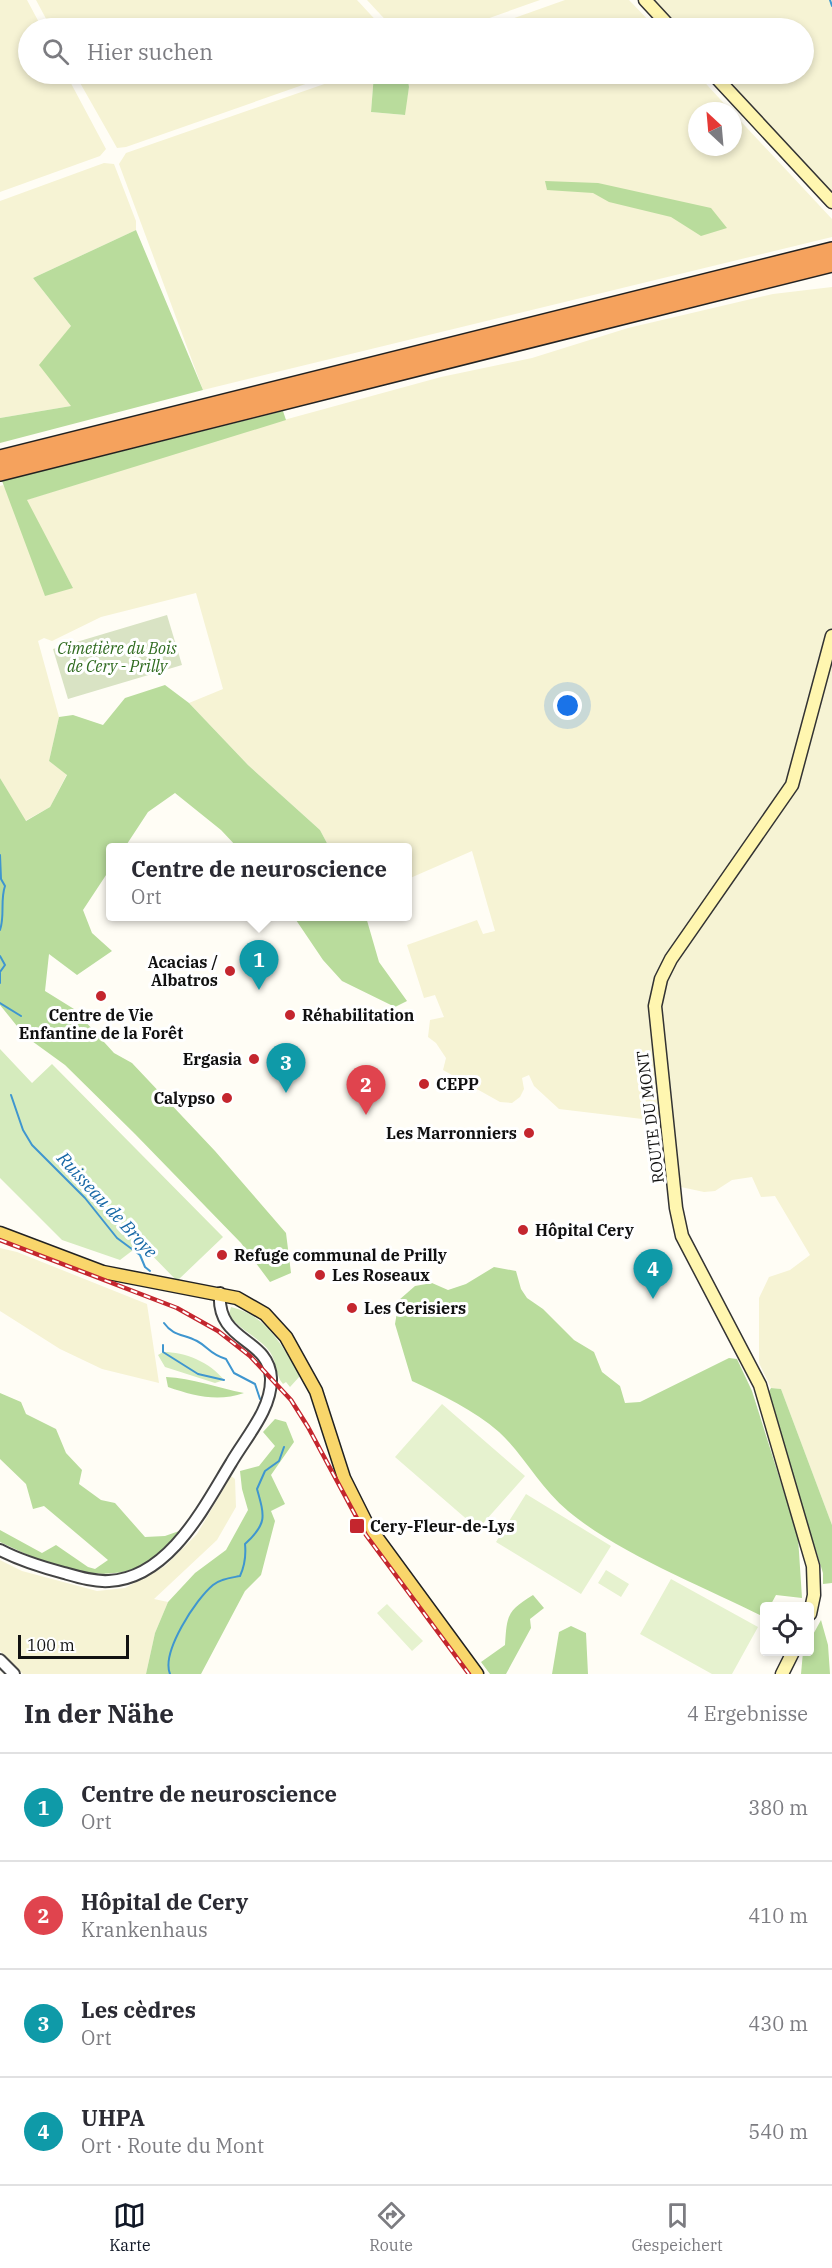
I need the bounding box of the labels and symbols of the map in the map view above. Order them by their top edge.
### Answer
north arrow [688,102,742,156]
park label: Cimetière du Bois de Cery - Prilly [57,638,177,676]
your location [553,691,582,720]
pin: 1 [240,940,278,990]
place label: Acacias / Albatros [148,952,218,990]
marker: Acacias / Albatros [223,964,237,978]
marker: Centre de Vie Enfantine de la Forêt [94,989,108,1003]
place label: Centre de Vie Enfantine de la Forêt [19,1005,183,1043]
place label: Réhabilitation [302,1005,415,1025]
marker: Réhabilitation [283,1008,297,1022]
pin: 3 [266,1044,306,1093]
place label: Ergasia [183,1049,242,1069]
street label: ROUTE DU MONT [632,1050,668,1184]
marker: Ergasia [247,1052,261,1066]
pin: 2 [346,1066,386,1115]
place label: CEPP [436,1074,479,1094]
marker: CEPP [417,1077,431,1091]
place label: Calypso [153,1088,215,1108]
marker: Calypso [220,1091,234,1105]
place label: Les Marronniers [386,1123,517,1143]
marker: Les Marronniers [522,1126,536,1140]
water label: Ruisseau de Broye [52,1146,162,1263]
place label: Hôpital Cery [535,1220,635,1240]
marker: Hôpital Cery [516,1223,530,1237]
place label: Refuge communal de Prilly [234,1245,448,1265]
marker: Refuge communal de Prilly [215,1248,229,1262]
pin: 4 [634,1250,672,1299]
place label: Les Roseaux [332,1265,430,1285]
marker: Les Roseaux [313,1268,327,1282]
place label: Les Cerisiers [364,1298,466,1318]
marker: Les Cerisiers [345,1301,359,1315]
place label: Cery-Fleur-de-Lys [370,1516,515,1536]
marker: Cery-Fleur-de-Lys [348,1517,366,1535]
scale bar [18,1632,129,1660]

